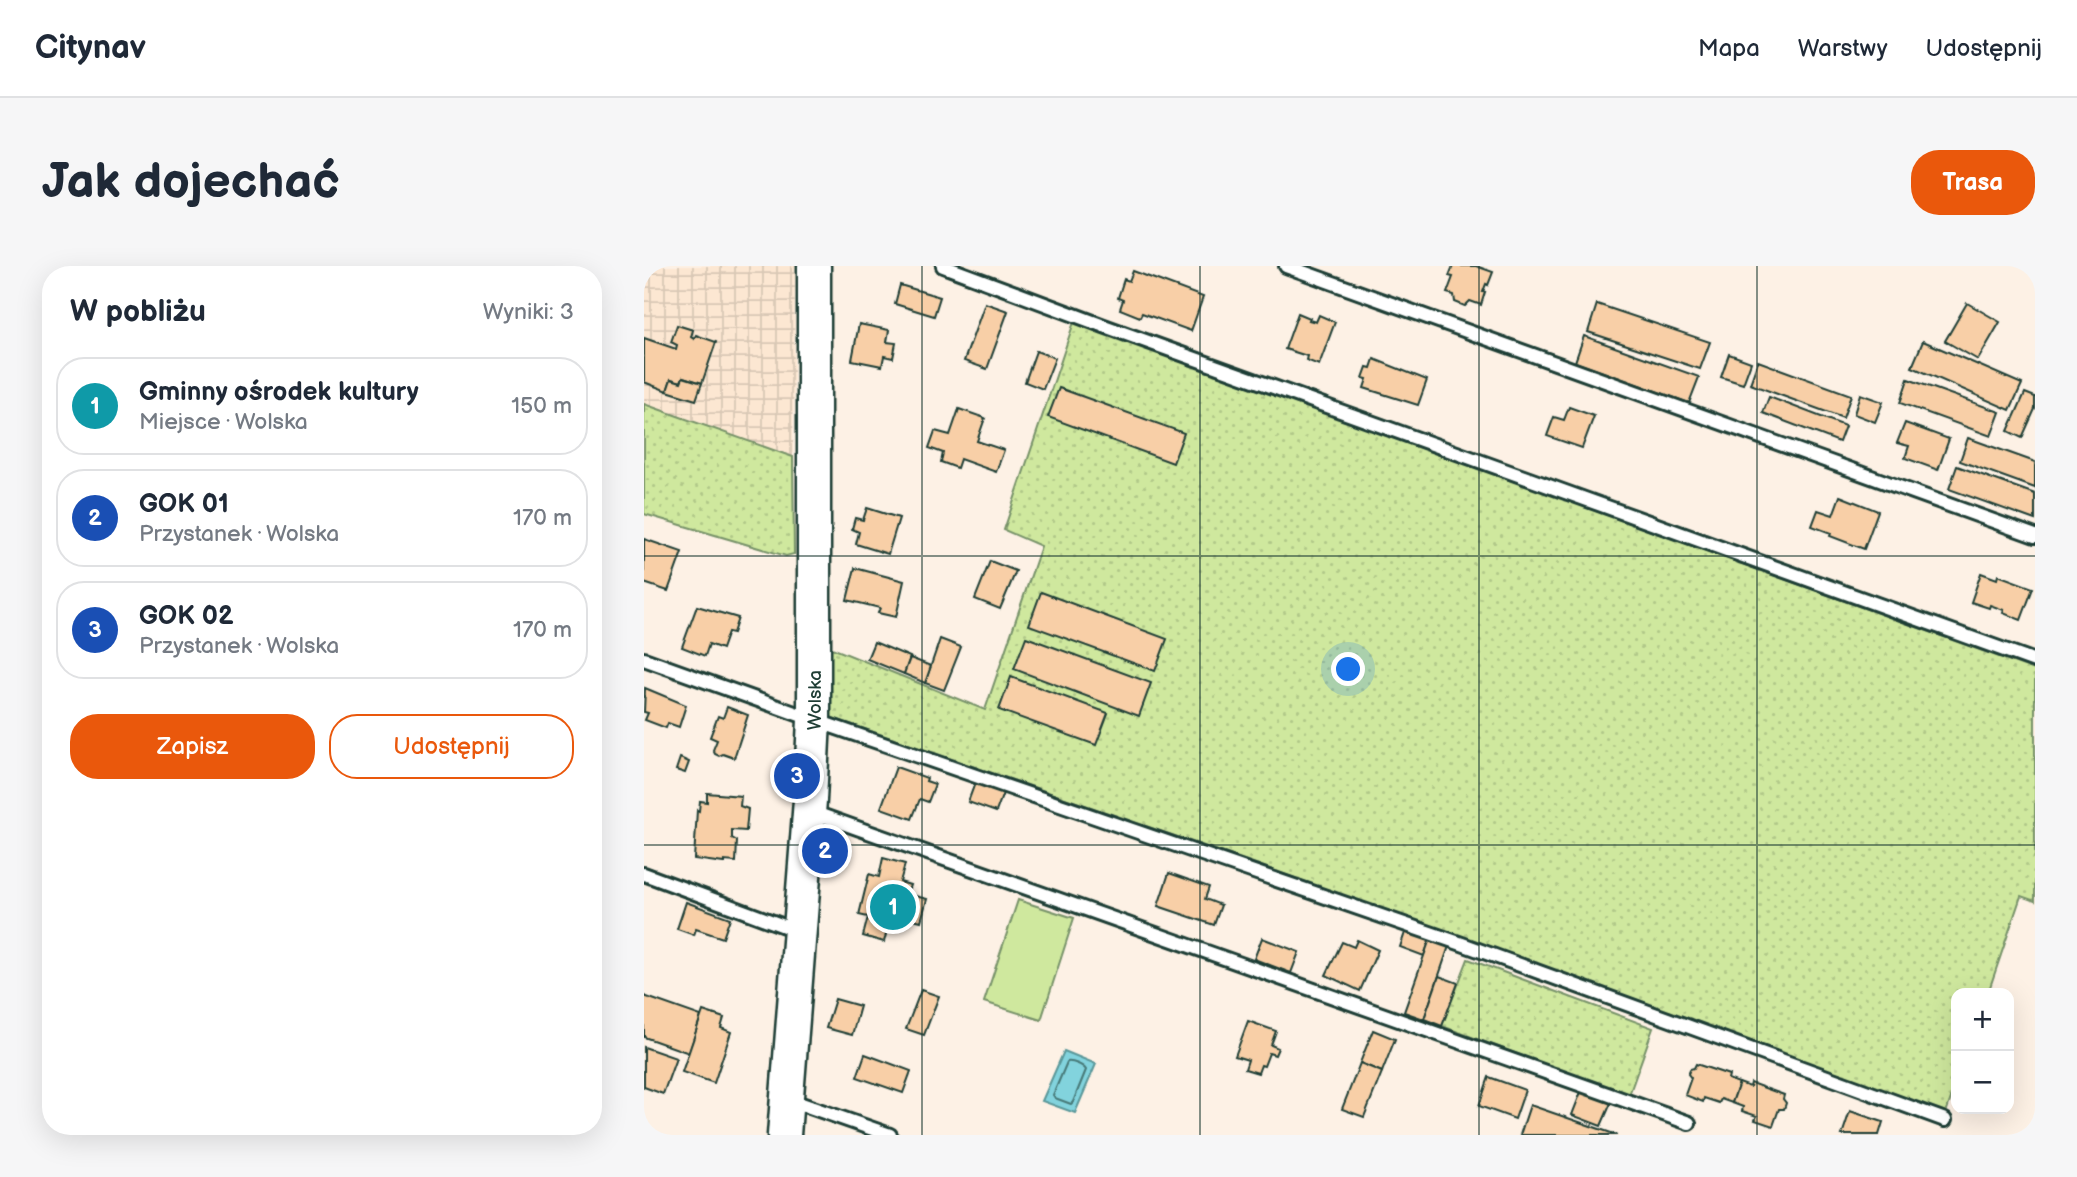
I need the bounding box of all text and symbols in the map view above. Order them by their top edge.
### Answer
text: Citynav [35,28,146,68]
text: Mapa [1698,34,1760,63]
text: Warstwy [1798,34,1888,63]
text: Udostępnij [1926,34,2042,63]
button: Trasa [1911,150,2035,215]
text: Jak dojechać [42,153,340,212]
text: W pobliżu [70,294,206,330]
text: Wyniki: 3 [483,298,574,326]
text: Gminny ośrodek kultury [139,377,419,408]
text: 1 [90,392,100,420]
text: 150 m [511,392,572,420]
text: Miejsce · Wolska [139,408,308,436]
text: GOK 01 [139,489,229,520]
text: 2 [88,504,102,532]
text: 170 m [513,504,572,532]
text: Przystanek · Wolska [139,520,339,548]
text: GOK 02 [139,601,234,632]
text: 3 [88,616,102,644]
text: 170 m [513,616,572,644]
text: Przystanek · Wolska [139,632,339,660]
your location [1331,652,1365,686]
street label: Wolska [803,670,827,731]
button: Zapisz [70,714,315,779]
button: Udostępnij [329,714,574,779]
pin: 3 [774,750,820,802]
pin: 2 [802,825,848,877]
pin: 1 [870,881,916,933]
map controls [1951,988,2014,1114]
button: + [1951,988,2014,1051]
button: − [1951,1051,2014,1114]

